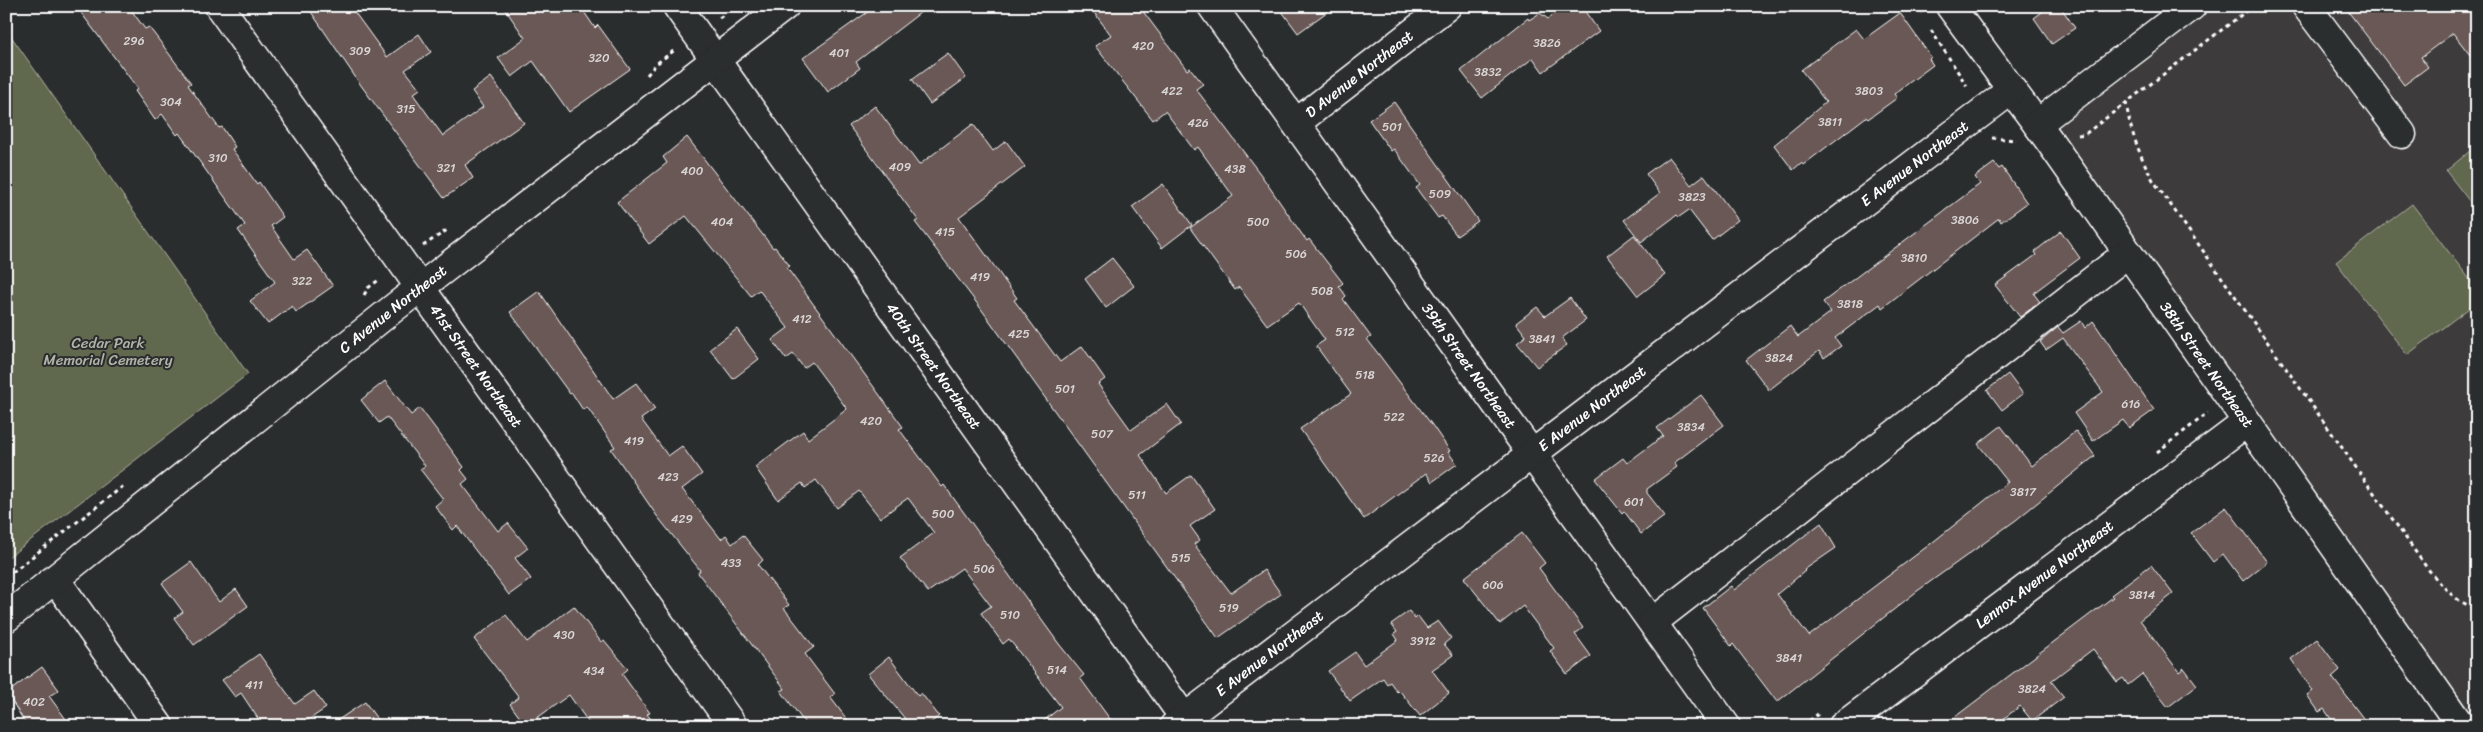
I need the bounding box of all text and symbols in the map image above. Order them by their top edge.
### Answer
street label: D Avenue Northeast [1299,23,1419,124]
house number: 296 [123,30,145,52]
house number: 3826 [1533,32,1561,54]
house number: 420 [1132,35,1154,57]
house number: 309 [349,40,371,62]
house number: 401 [829,42,849,64]
house number: 320 [588,47,610,69]
house number: 3832 [1474,61,1502,83]
house number: 422 [1161,80,1183,102]
house number: 3803 [1855,80,1883,102]
house number: 304 [160,91,182,113]
house number: 315 [396,98,416,120]
house number: 3811 [1818,111,1842,133]
house number: 426 [1187,112,1209,134]
street label: E Avenue Northeast [1855,113,1975,213]
house number: 501 [1382,116,1402,138]
house number: 310 [208,147,228,169]
house number: 409 [889,156,911,178]
house number: 321 [437,157,455,179]
house number: 438 [1224,158,1246,180]
house number: 400 [681,160,704,182]
house number: 509 [1429,183,1451,205]
house number: 3823 [1678,186,1706,208]
house number: 3806 [1951,209,1979,231]
house number: 404 [711,211,734,233]
house number: 500 [1247,211,1270,233]
house number: 415 [935,221,955,243]
house number: 506 [1285,243,1307,265]
house number: 3810 [1901,247,1928,269]
street label: C Avenue Northeast [333,258,453,360]
house number: 419 [970,266,990,288]
house number: 322 [292,270,312,292]
house number: 508 [1311,280,1333,302]
house number: 3818 [1837,293,1863,315]
street label: 38th Street Northeast [2153,296,2261,434]
street label: 40th Street Northeast [879,297,988,435]
street label: 39th Street Northeast [1415,297,1523,435]
street label: 41st Street Northeast [422,298,529,434]
house number: 412 [792,308,812,330]
house number: 512 [1335,321,1355,343]
house number: 425 [1008,323,1030,345]
house number: 3841 [1529,328,1555,350]
park label: Cedar Park Memorial Cemetery [43,330,173,373]
house number: 3824 [1765,347,1794,369]
street label: E Avenue Northeast [1532,358,1652,458]
house number: 518 [1355,364,1375,386]
house number: 501 [1055,378,1075,400]
house number: 616 [2122,393,2141,415]
house number: 522 [1383,406,1405,428]
house number: 420 [860,410,882,432]
house number: 3834 [1677,416,1705,438]
house number: 507 [1091,423,1114,445]
house number: 419 [624,430,644,452]
house number: 526 [1423,447,1445,469]
house number: 423 [657,466,679,488]
house number: 3817 [2010,481,2037,503]
house number: 511 [1128,484,1146,506]
house number: 601 [1624,491,1644,513]
house number: 500 [932,503,955,525]
house number: 429 [671,508,693,530]
street label: Lennox Avenue Northeast [1969,513,2120,635]
house number: 515 [1171,547,1191,569]
house number: 433 [721,552,742,574]
house number: 506 [973,558,995,580]
house number: 606 [1482,574,1504,596]
house number: 3814 [2129,584,2156,606]
house number: 519 [1219,597,1239,619]
street label: E Avenue Northeast [1210,603,1330,703]
house number: 510 [1000,604,1020,626]
house number: 430 [553,624,575,646]
house number: 3912 [1410,630,1436,652]
house number: 3841 [1776,647,1802,669]
house number: 514 [1047,659,1067,681]
house number: 434 [583,660,605,682]
house number: 411 [245,674,263,696]
house number: 3824 [2018,678,2047,700]
house number: 402 [23,691,45,713]

